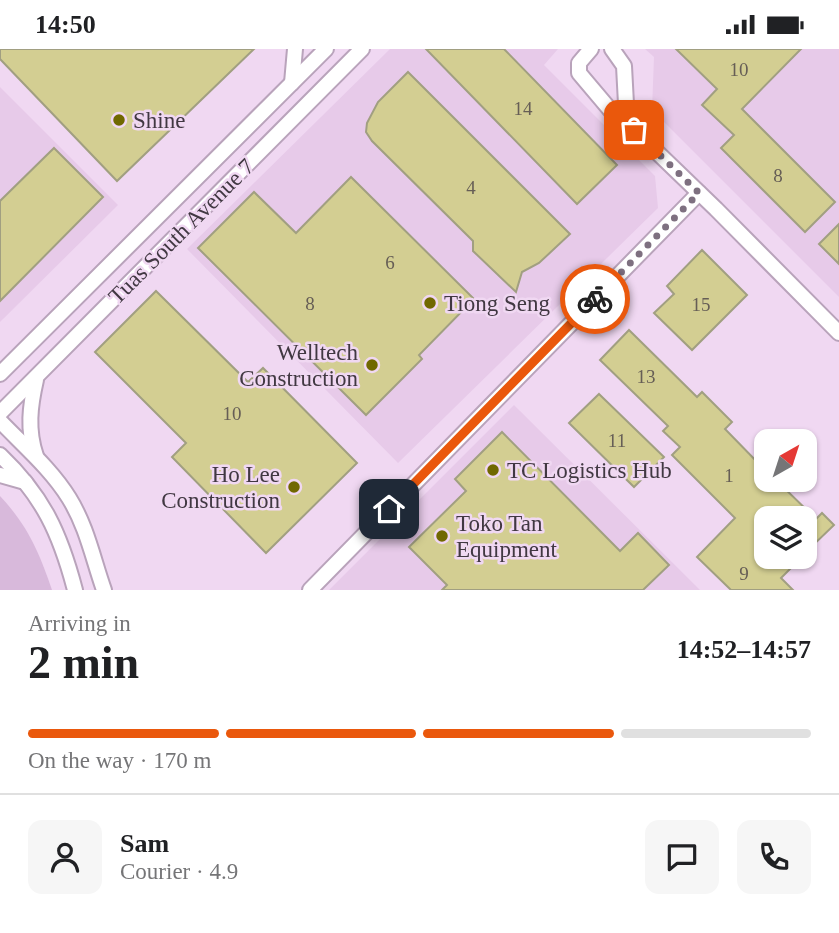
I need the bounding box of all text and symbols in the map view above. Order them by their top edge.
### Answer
text: 14:50 [35,10,96,39]
house number: 10 [730,59,749,80]
house number: 14 [514,98,533,119]
pin [604,100,664,160]
place label: Shine [133,108,185,133]
icon: bag [615,111,653,149]
marker: Shine [111,112,127,128]
street label: Tuas South Avenue 7 [104,154,259,309]
house number: 8 [773,165,783,186]
house number: 4 [466,177,476,198]
house number: 6 [385,252,395,273]
courier [560,264,630,334]
icon: bike [576,280,614,318]
place label: Tiong Seng [444,291,550,316]
house number: 8 [305,293,315,314]
house number: 15 [692,294,711,315]
marker: Tiong Seng [422,295,438,311]
place label: Welltech Construction [239,340,358,391]
marker: Welltech Construction [364,357,380,373]
house number: 13 [637,366,656,387]
house number: 10 [223,403,242,424]
north arrow [754,429,817,492]
map controls [754,429,817,569]
house number: 11 [608,430,626,451]
place label: TC Logistics Hub [507,458,672,483]
place label: Ho Lee Construction [161,462,280,513]
marker: TC Logistics Hub [485,462,501,478]
house number: 1 [724,465,734,486]
marker: Ho Lee Construction [286,479,302,495]
pin [359,479,419,539]
icon: home [370,490,408,528]
button: layers [754,506,817,569]
place label: Toko Tan Equipment [456,511,558,562]
marker: Toko Tan Equipment [434,528,450,544]
house number: 9 [739,563,749,584]
text: Arriving in [28,611,131,636]
text: 14:52–14:57 [677,635,811,664]
text: 2 min [28,637,139,688]
text: On the way · 170 m [28,748,211,773]
button: person [28,820,102,894]
button: chat [645,820,719,894]
button: phone [737,820,811,894]
text: Sam [120,829,169,858]
text: Courier · 4.9 [120,859,238,884]

